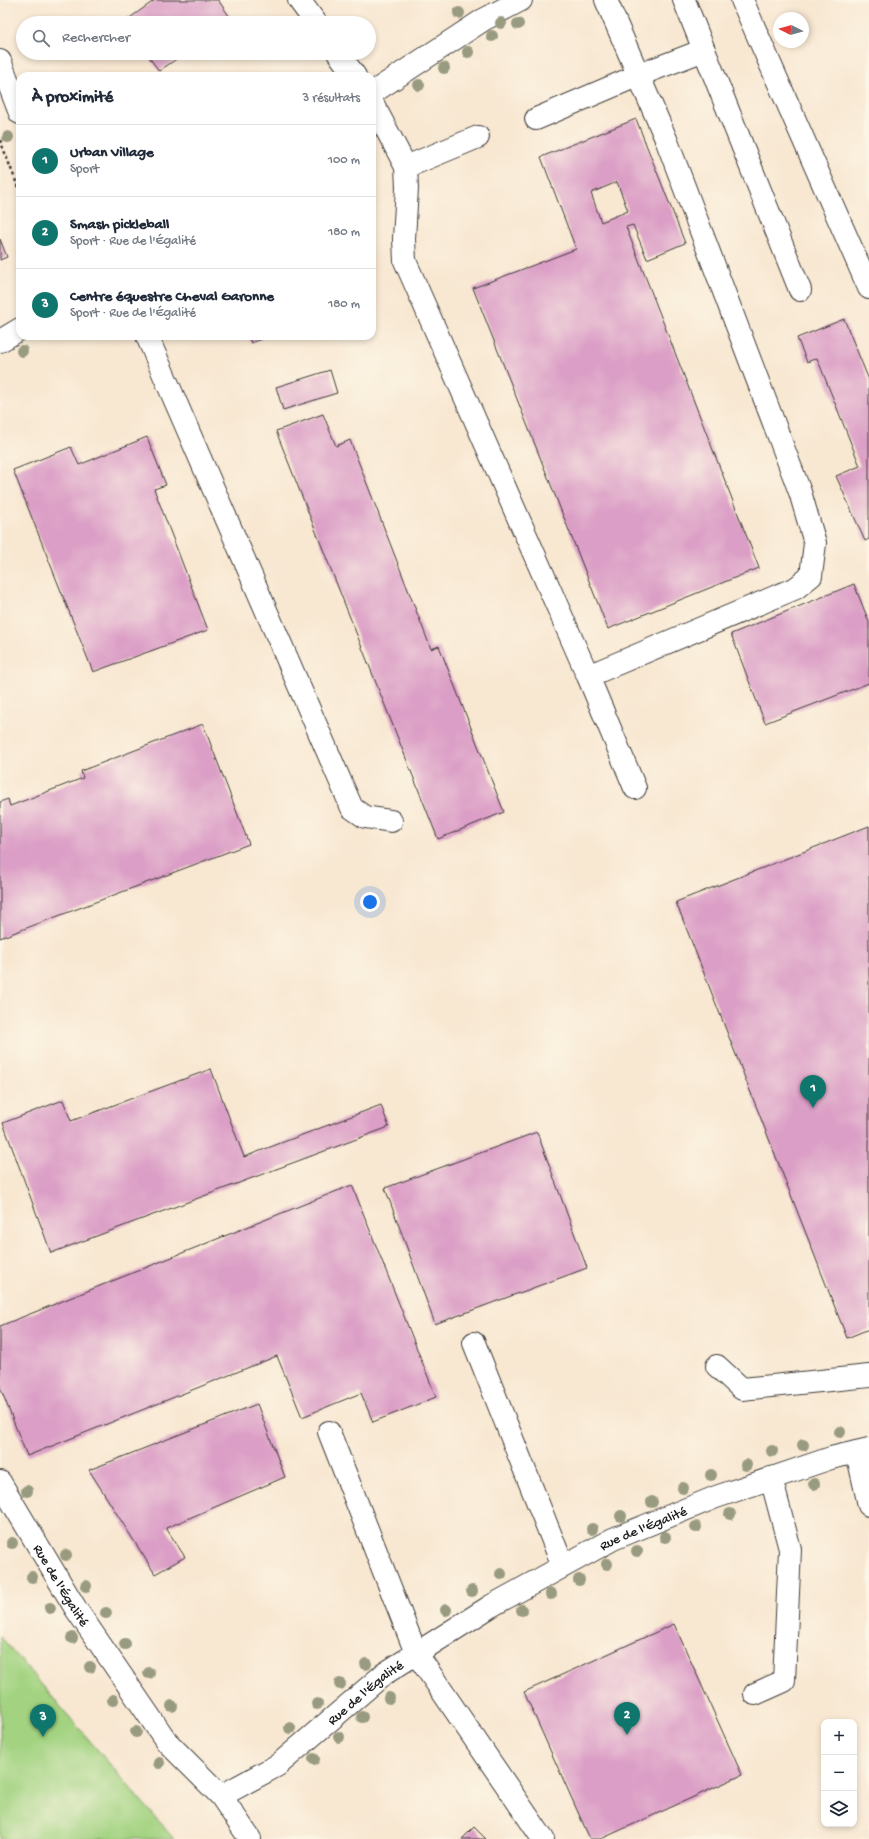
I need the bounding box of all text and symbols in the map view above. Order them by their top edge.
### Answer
north arrow [773,12,809,48]
search box [16,16,376,60]
icon: search [30,27,52,49]
text: Rechercher [62,29,130,47]
text: À proximité [32,88,113,108]
text: 3 résultats [302,91,360,106]
text: Urban Village [70,144,154,162]
text: 1 [42,153,48,168]
text: 100 m [328,153,360,168]
text: Sport [70,162,99,177]
text: Smash pickleball [70,216,169,234]
text: 2 [42,225,48,240]
text: 180 m [328,225,360,240]
text: Sport · Rue de l'Égalité [70,234,196,249]
text: Centre équestre Cheval Garonne [70,288,274,306]
text: 3 [42,297,48,312]
text: 180 m [328,297,360,312]
text: Sport · Rue de l'Égalité [70,306,196,321]
your location [360,892,380,912]
pin: 1 [800,1075,826,1108]
street label: Rue de l'Égalité [597,1503,691,1556]
street label: Rue de l'Égalité [28,1542,92,1631]
street label: Rue de l'Égalité [325,1657,408,1730]
pin: 2 [614,1702,640,1735]
pin: 3 [30,1704,56,1737]
map controls [821,1719,857,1827]
button: + [821,1719,857,1755]
button: − [821,1755,857,1791]
button: layers [821,1791,857,1827]

